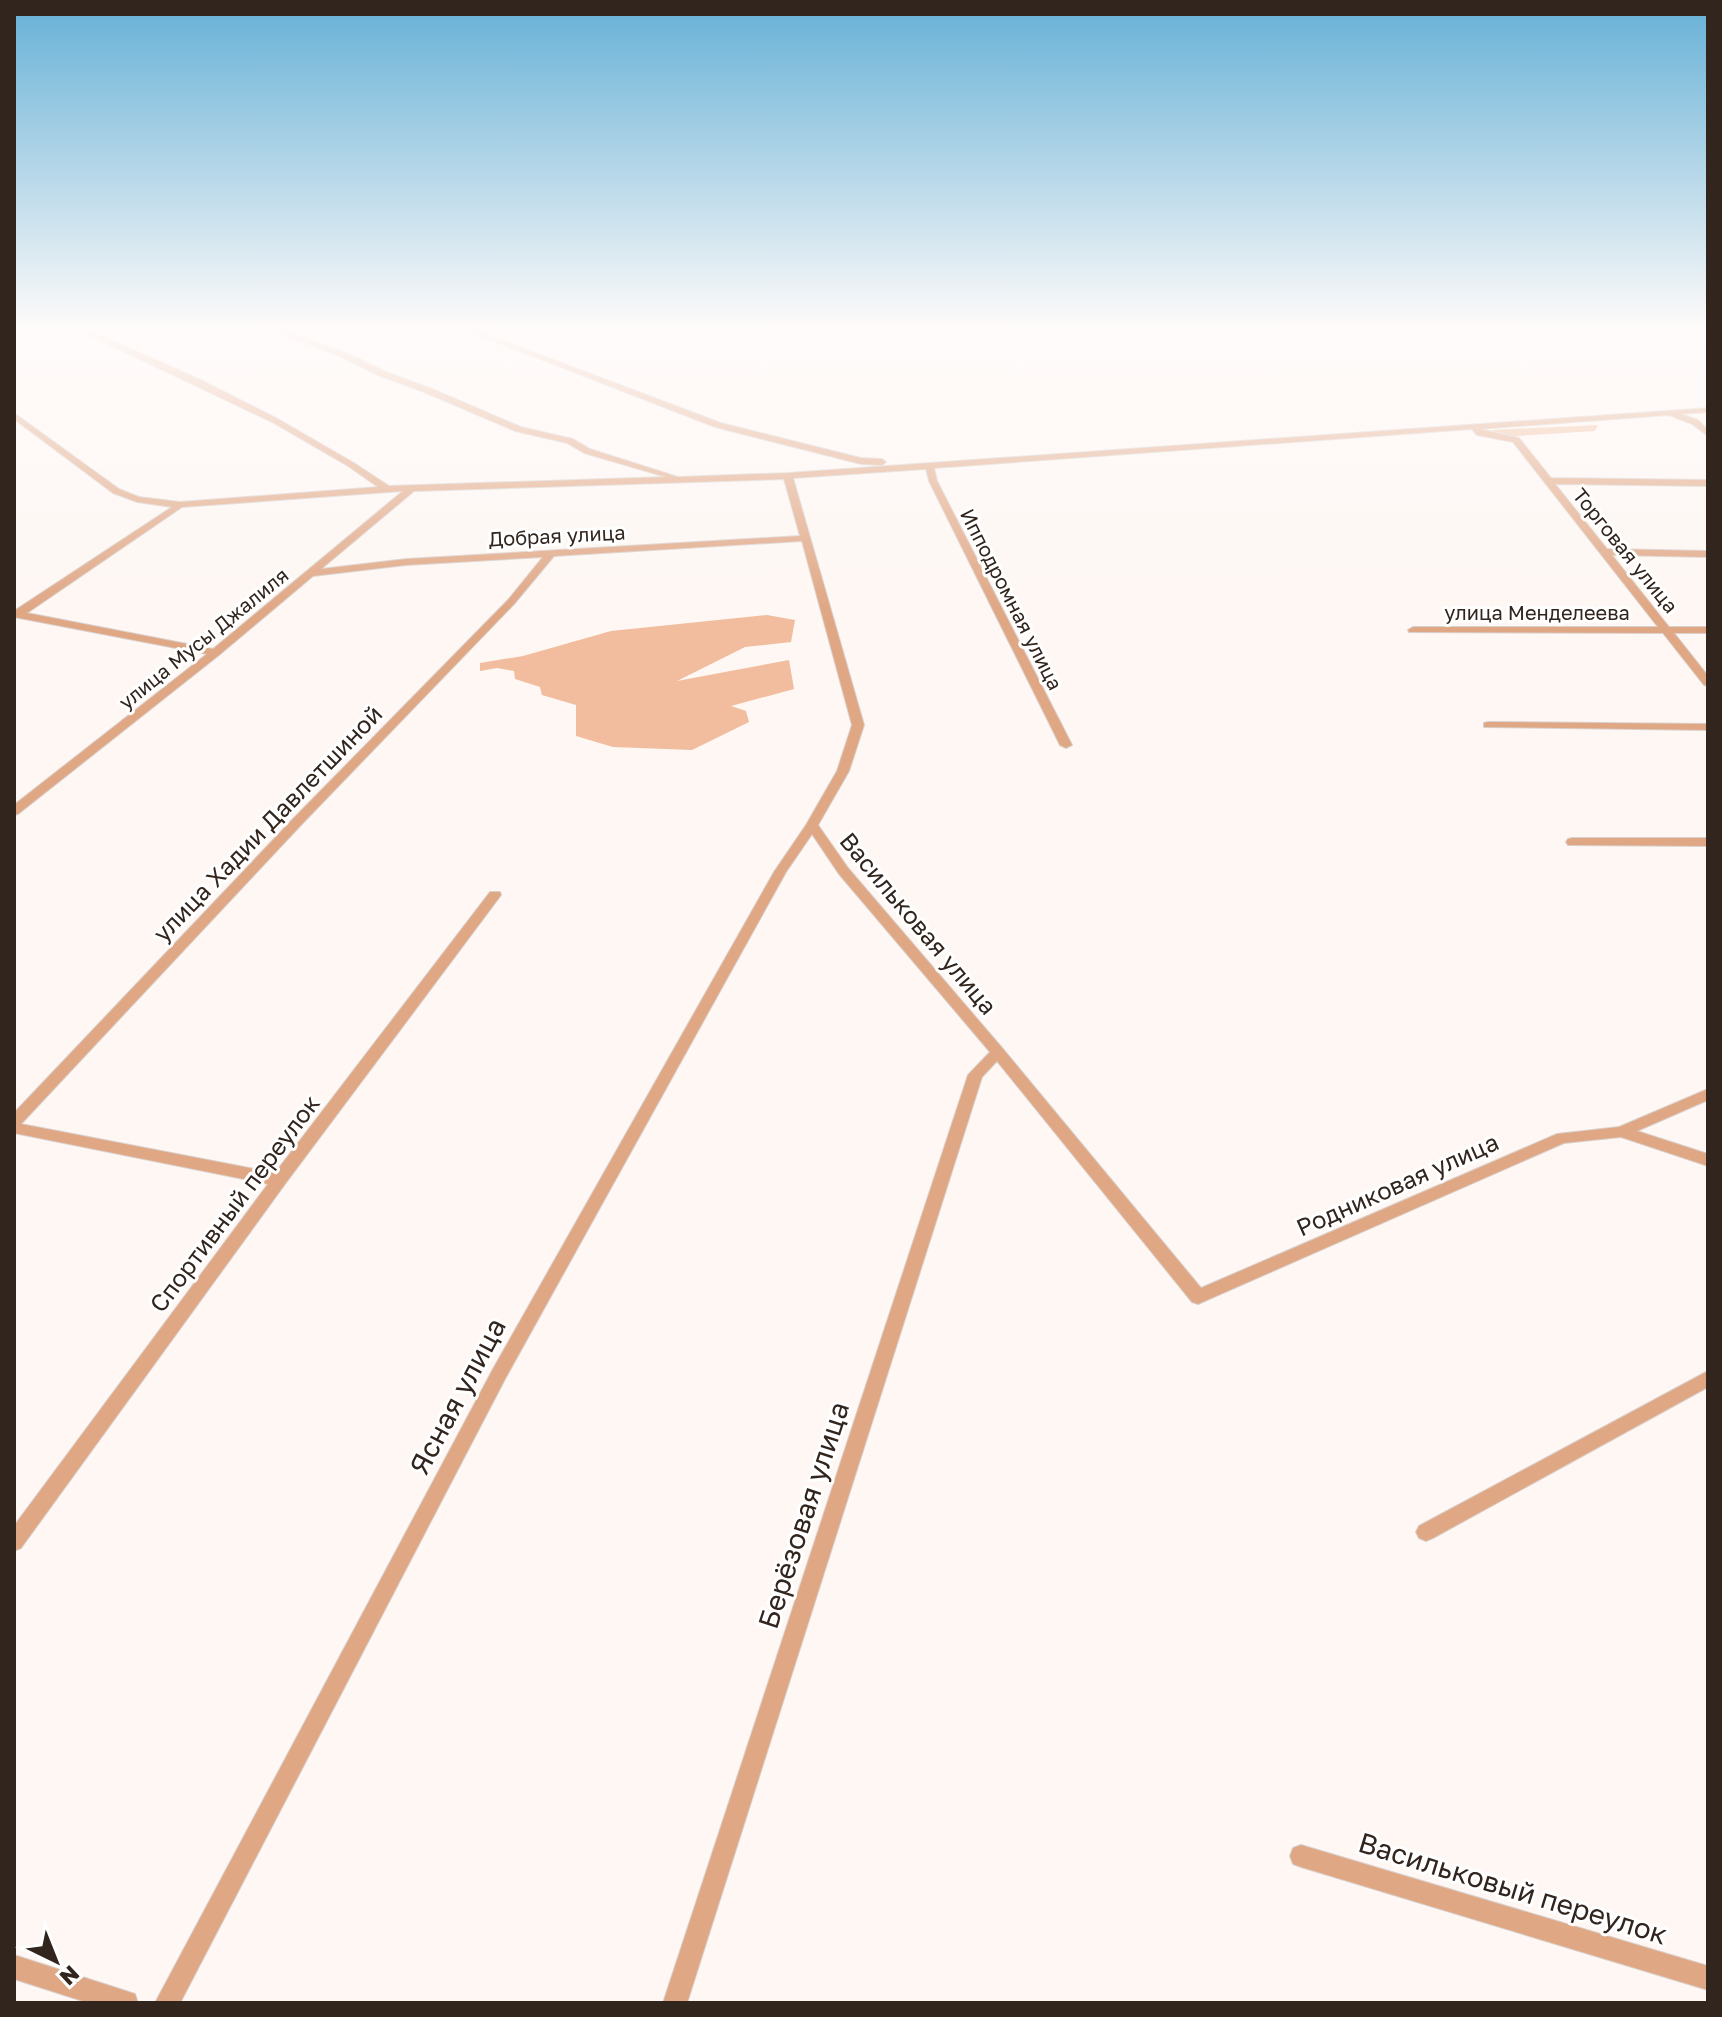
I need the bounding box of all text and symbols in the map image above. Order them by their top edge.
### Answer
street label: Торговая улица [1568,483,1684,617]
street label: Ипподромная улица [956,504,1068,694]
street label: Добрая улица [488,519,626,551]
street label: улица Мусы Джалиля [113,562,293,714]
street label: улица Менделеева [1444,600,1630,624]
street label: улица Хадии Давлетшиной [146,699,388,947]
street label: Васильковая улица [834,826,1004,1020]
street label: Спортивный переулок [143,1089,325,1317]
street label: Родниковая улица [1291,1126,1503,1242]
street label: Ясная улица [402,1312,512,1480]
street label: Берёзовая улица [751,1397,855,1633]
street label: Васильковый переулок [1355,1825,1671,1951]
north arrow [16,1921,96,2001]
text: N [55,1960,85,1992]

